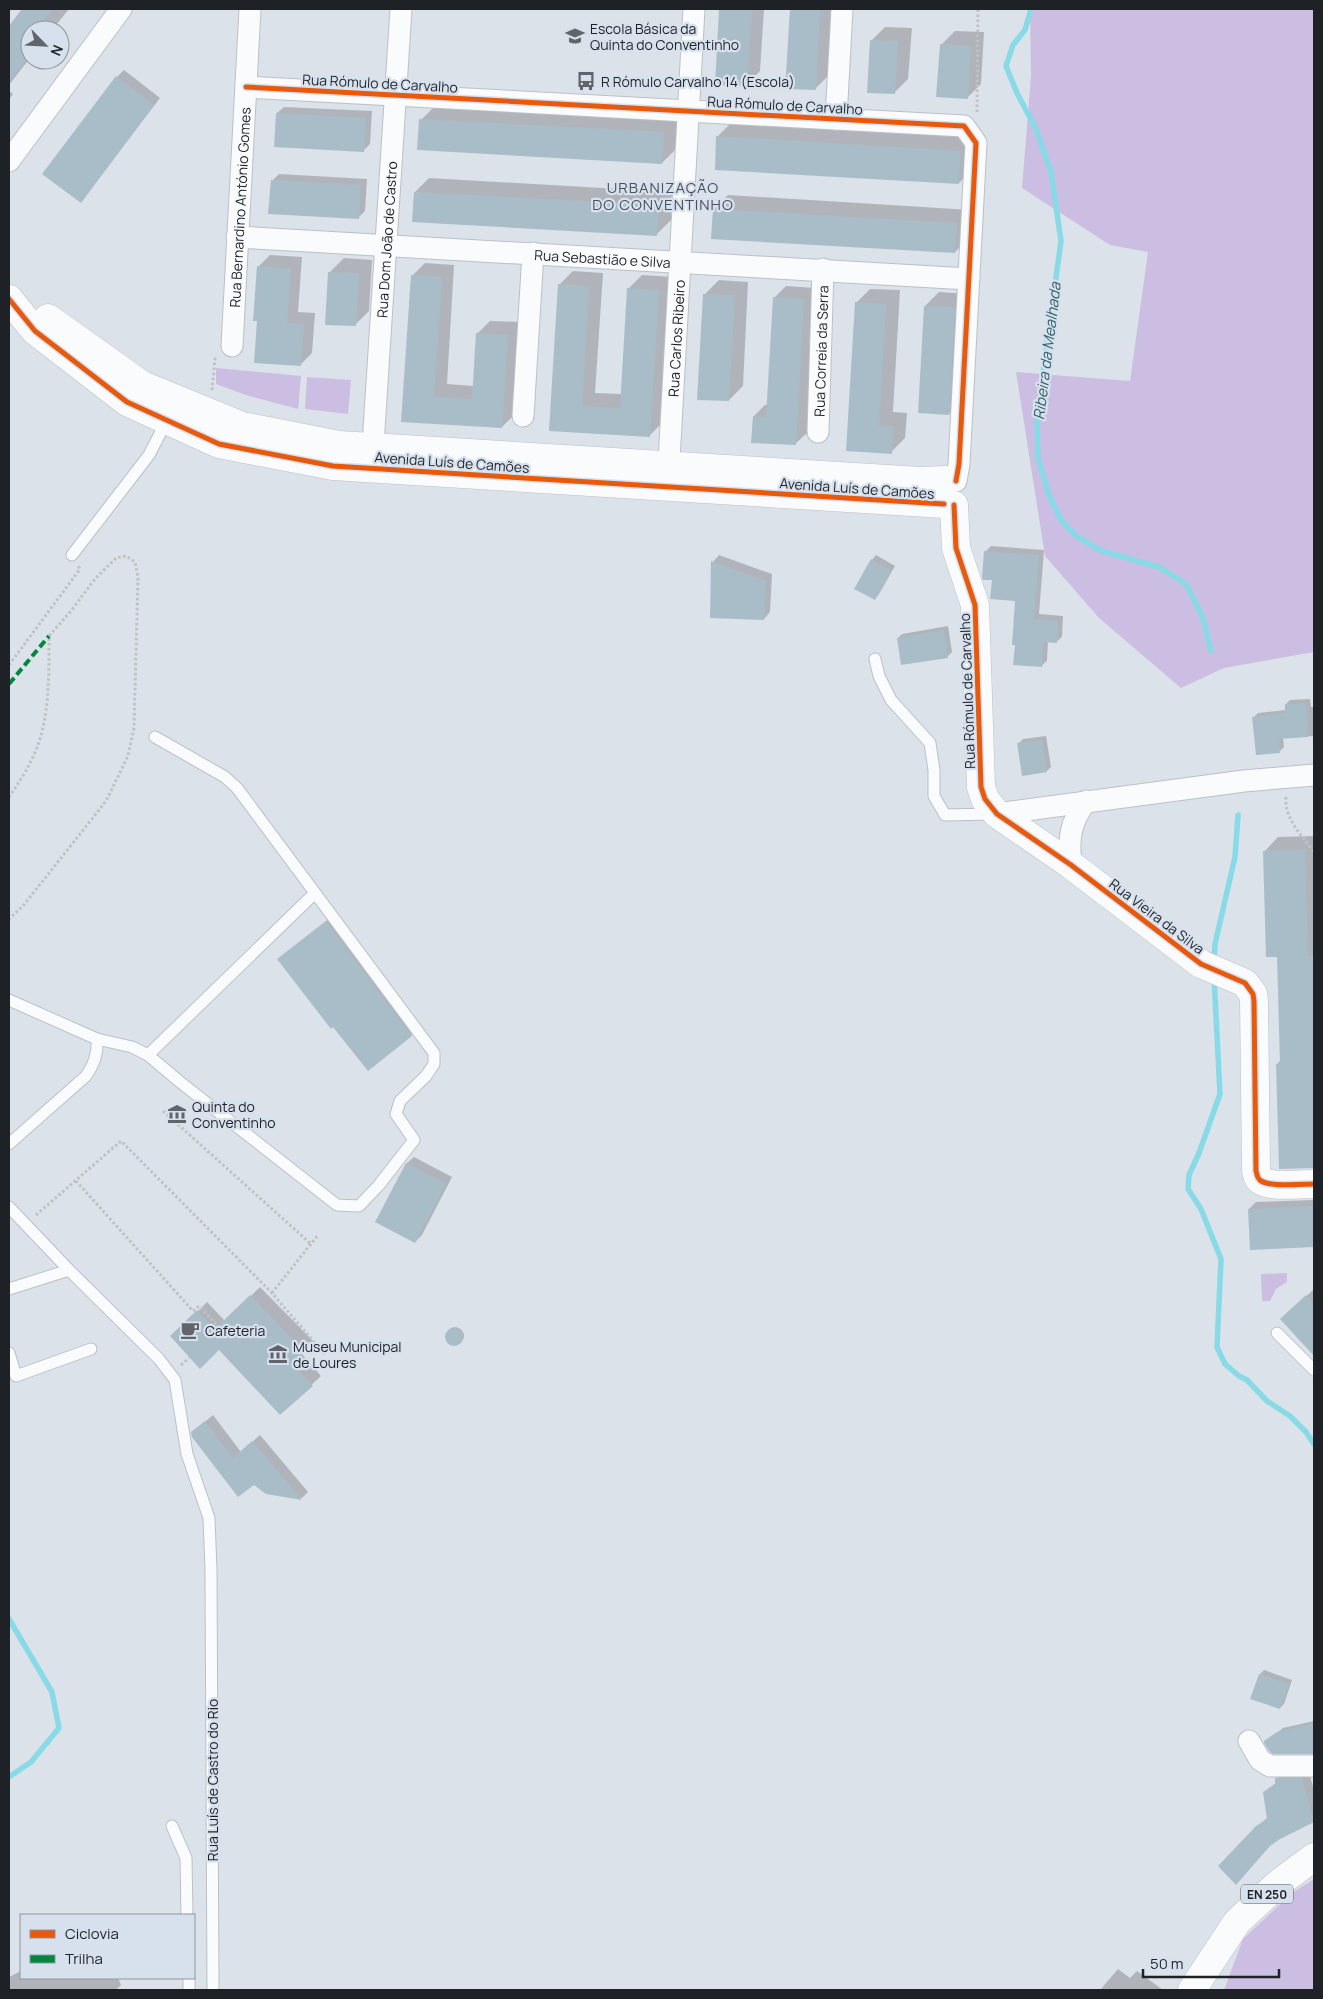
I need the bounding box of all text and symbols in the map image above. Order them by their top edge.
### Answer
place label: Escola Básica da Quinta do Conventinho [590,19,739,54]
north arrow [20,20,70,70]
school or university icon: Escola Básica da Quinta do Conventinho [564,25,586,47]
text: N [47,42,68,59]
street label: Rua Rómulo de Carvalho [302,69,458,97]
bus stop icon: R Rómulo Carvalho 14 (Escola) [575,70,597,92]
place label: R Rómulo Carvalho 14 (Escola) [601,72,795,91]
street label: Rua Rómulo de Carvalho [707,91,863,119]
street label: Rua Bernardino António Gomes [225,107,254,308]
street label: Rua Dom João de Castro [372,160,401,318]
district label: URBANIZAÇÃO DO CONVENTINHO [592,177,734,215]
street label: Rua Sebastião e Silva [534,245,671,271]
street label: Rua Carlos Ribeiro [663,279,689,397]
water label: Ribeira da Mealhada [1028,280,1066,421]
street label: Rua Correia da Serra [809,285,832,417]
street label: Avenida Luís de Camões [374,447,530,477]
street label: Avenida Luís de Camões [779,473,935,503]
street label: Rua Rómulo de Carvalho [955,613,979,769]
street label: Rua Vieira da Silva [1106,874,1208,958]
place label: Quinta do Conventinho [192,1097,276,1132]
museum icon: Quinta do Conventinho [166,1103,188,1125]
cafe icon: Cafeteria [179,1319,201,1341]
place label: Cafeteria [205,1321,265,1340]
place label: Museu Municipal de Loures [293,1337,402,1372]
museum icon: Museu Municipal de Loures [267,1343,289,1365]
street label: Rua Luís de Castro do Rio [203,1699,222,1861]
road number: EN 250 [1241,1885,1293,1904]
legend [20,1914,195,1979]
text: Ciclovia [65,1923,119,1944]
scale bar [1143,1946,1279,1978]
text: Trilha [65,1948,103,1969]
text: 50 m [1150,1953,1184,1974]

